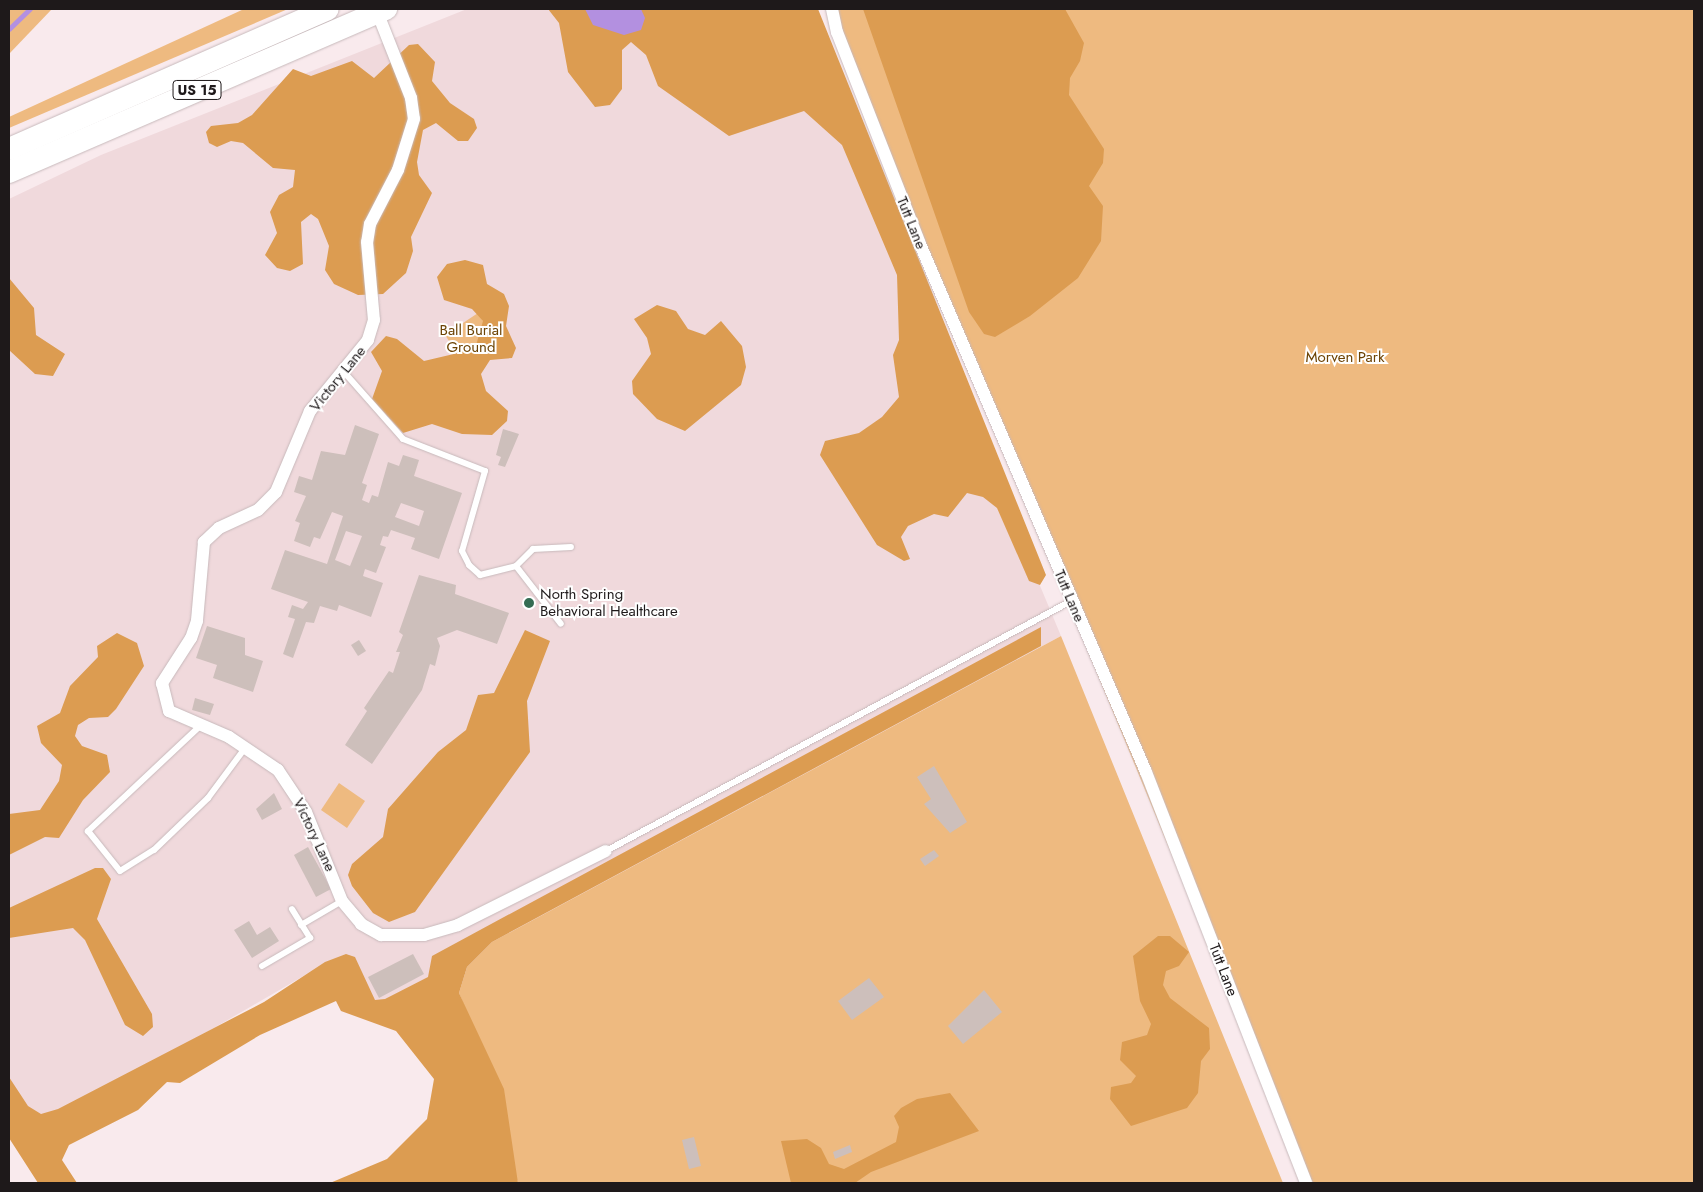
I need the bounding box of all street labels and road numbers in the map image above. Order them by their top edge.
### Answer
road number: US 15 [172,78,222,102]
street label: Tutt Lane [892,194,930,252]
street label: Victory Lane [306,343,370,415]
street label: Tutt Lane [1050,567,1088,625]
street label: Victory Lane [289,795,339,875]
street label: Tutt Lane [1205,941,1241,999]

